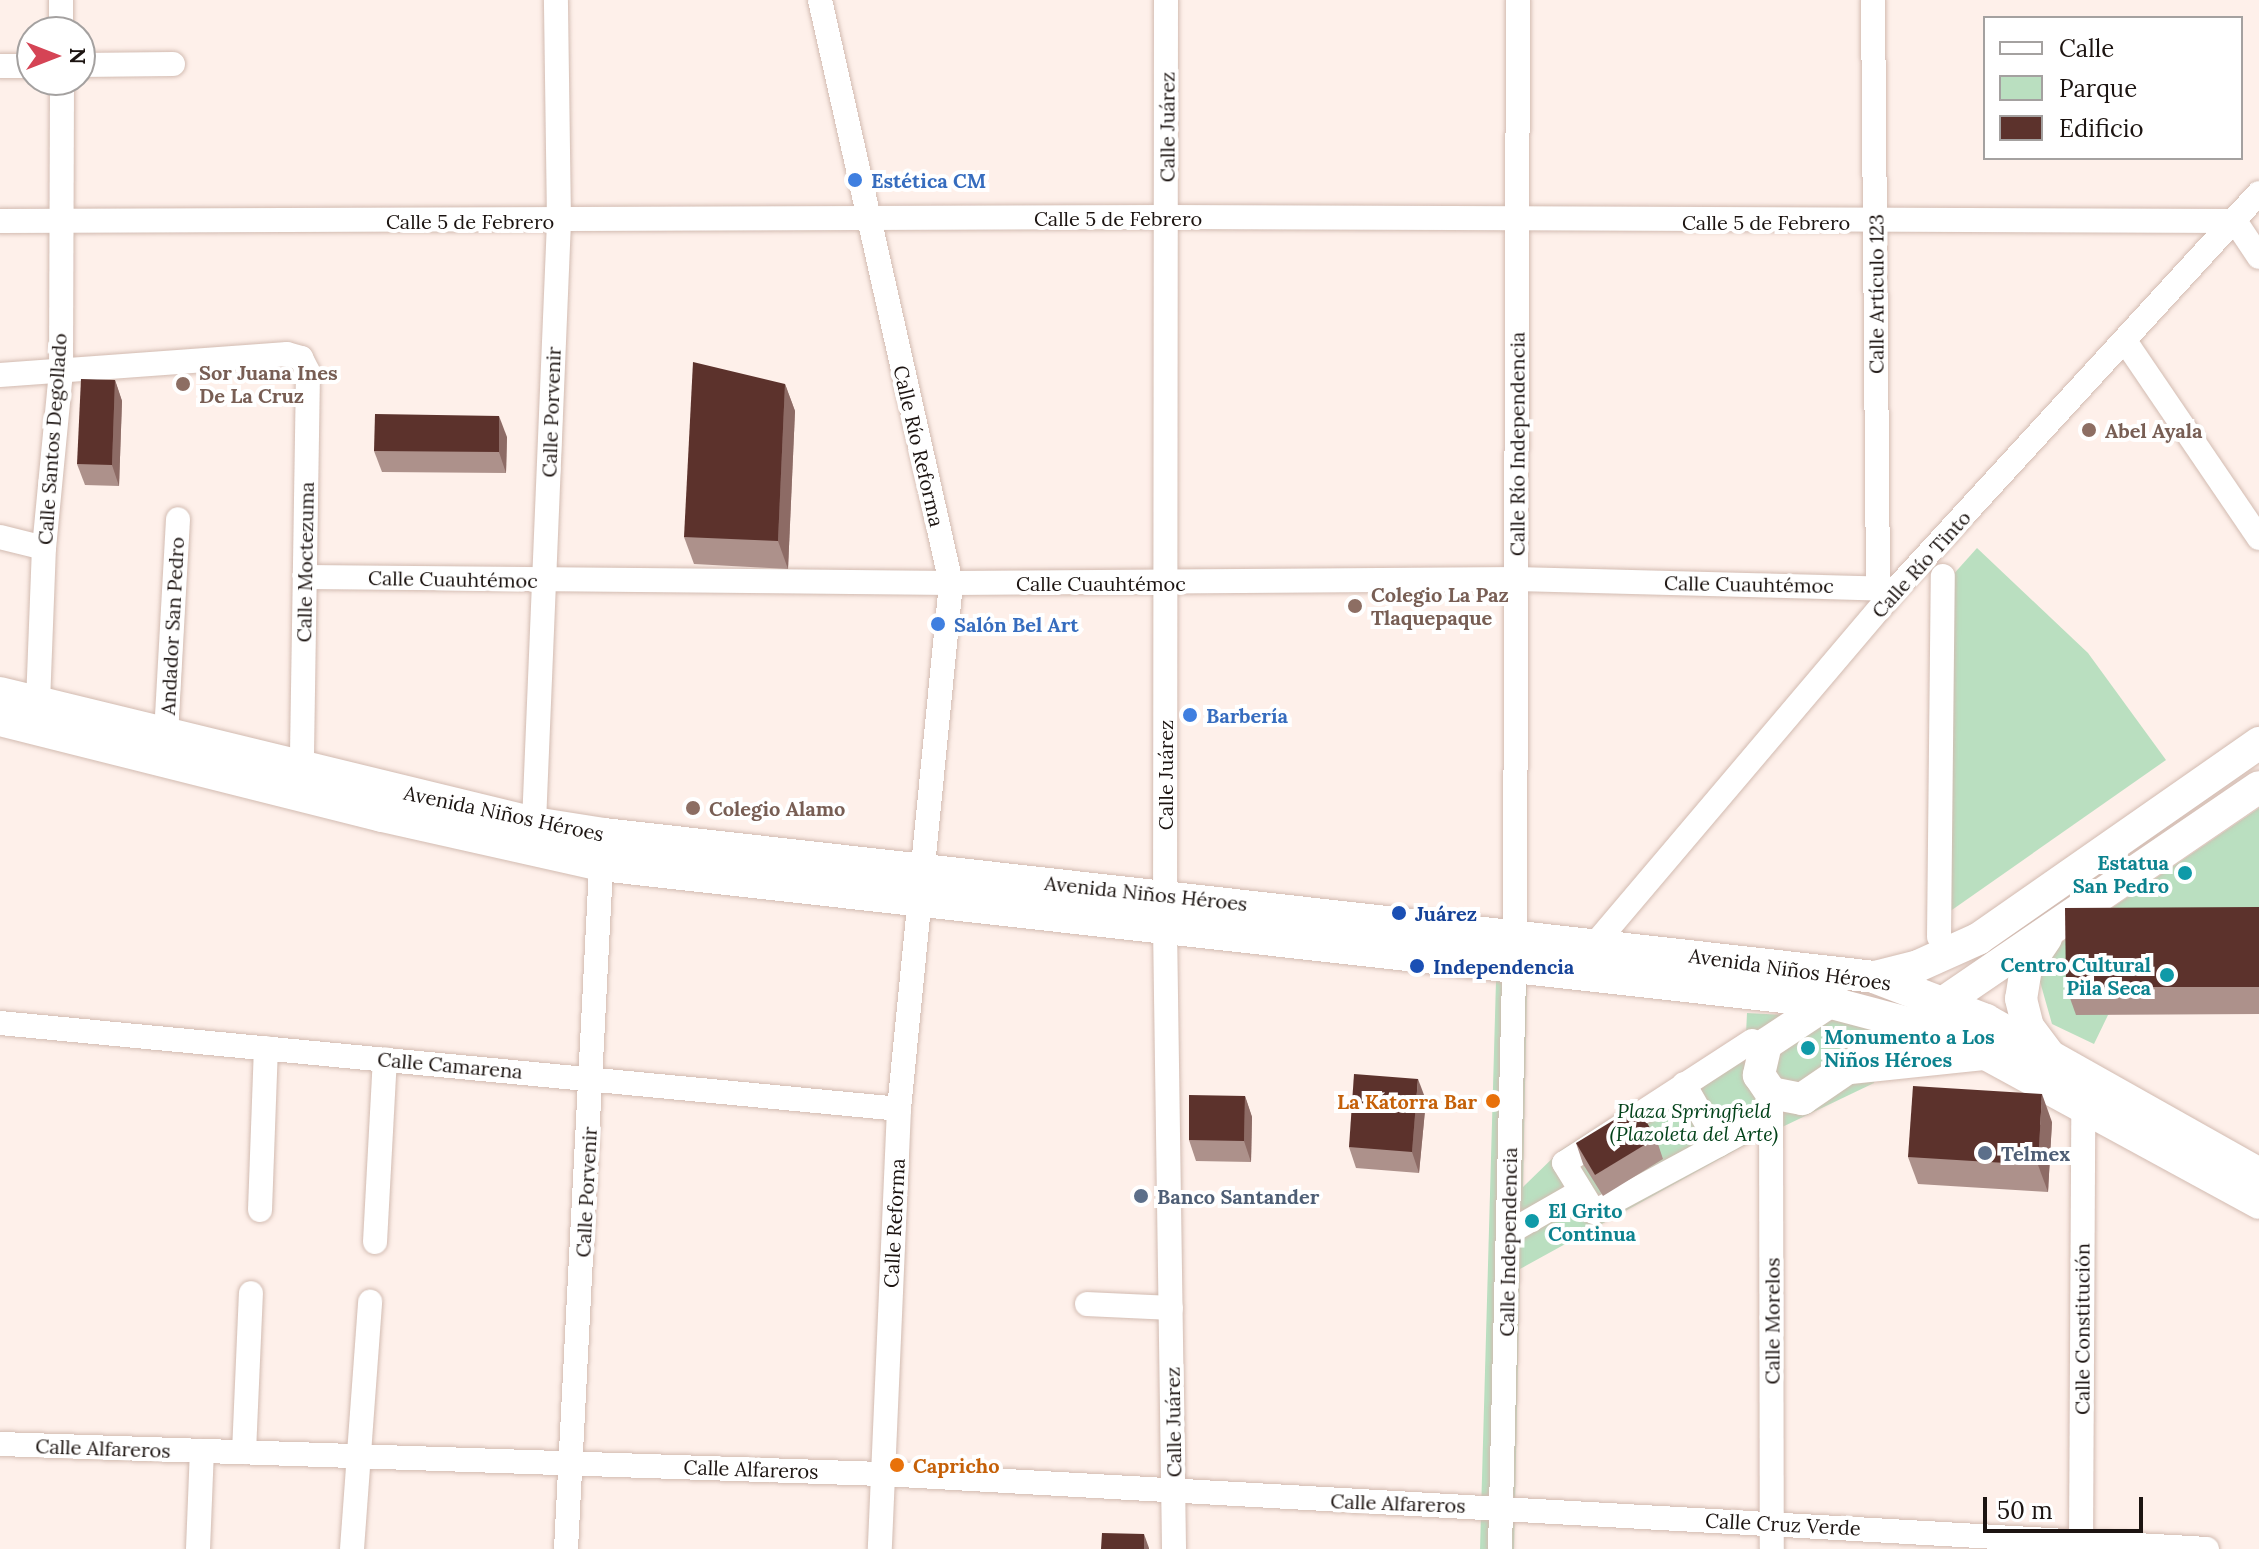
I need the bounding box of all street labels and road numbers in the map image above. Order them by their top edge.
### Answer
street label: Calle Juárez [1155,72,1179,182]
street label: Calle 5 de Febrero [1034,206,1202,230]
street label: Calle 5 de Febrero [386,209,554,233]
street label: Calle 5 de Febrero [1682,210,1850,234]
street label: Calle Artículo 123 [1864,214,1888,374]
street label: Calle Santos Degollado [33,332,71,546]
street label: Calle Río Independencia [1505,332,1529,556]
street label: Calle Porvenir [537,346,565,478]
street label: Calle Río Reforma [889,363,949,529]
street label: Calle Moctezuma [292,481,318,643]
street label: Calle Río Tinto [1867,505,1975,623]
street label: Andador San Pedro [155,536,189,716]
street label: Calle Cuauhtémoc [368,566,538,592]
street label: Calle Cuauhtémoc [1016,571,1186,595]
street label: Calle Cuauhtémoc [1664,571,1834,597]
street label: Calle Juárez [1153,720,1177,830]
street label: Avenida Niños Héroes [402,780,606,846]
street label: Avenida Niños Héroes [1043,870,1249,916]
street label: Avenida Niños Héroes [1687,943,1893,995]
street label: Calle Camarena [376,1047,524,1083]
street label: Calle Porvenir [571,1126,601,1258]
street label: Calle Independencia [1494,1147,1522,1337]
street label: Calle Reforma [879,1158,909,1288]
street label: Calle Constitución [2070,1243,2094,1415]
street label: Calle Morelos [1760,1258,1784,1384]
street label: Calle Juárez [1160,1367,1186,1477]
street label: Calle Alfareros [35,1434,171,1462]
street label: Calle Alfareros [683,1455,819,1483]
street label: Calle Alfareros [1330,1489,1466,1517]
street label: Calle Cruz Verde [1705,1508,1861,1540]

